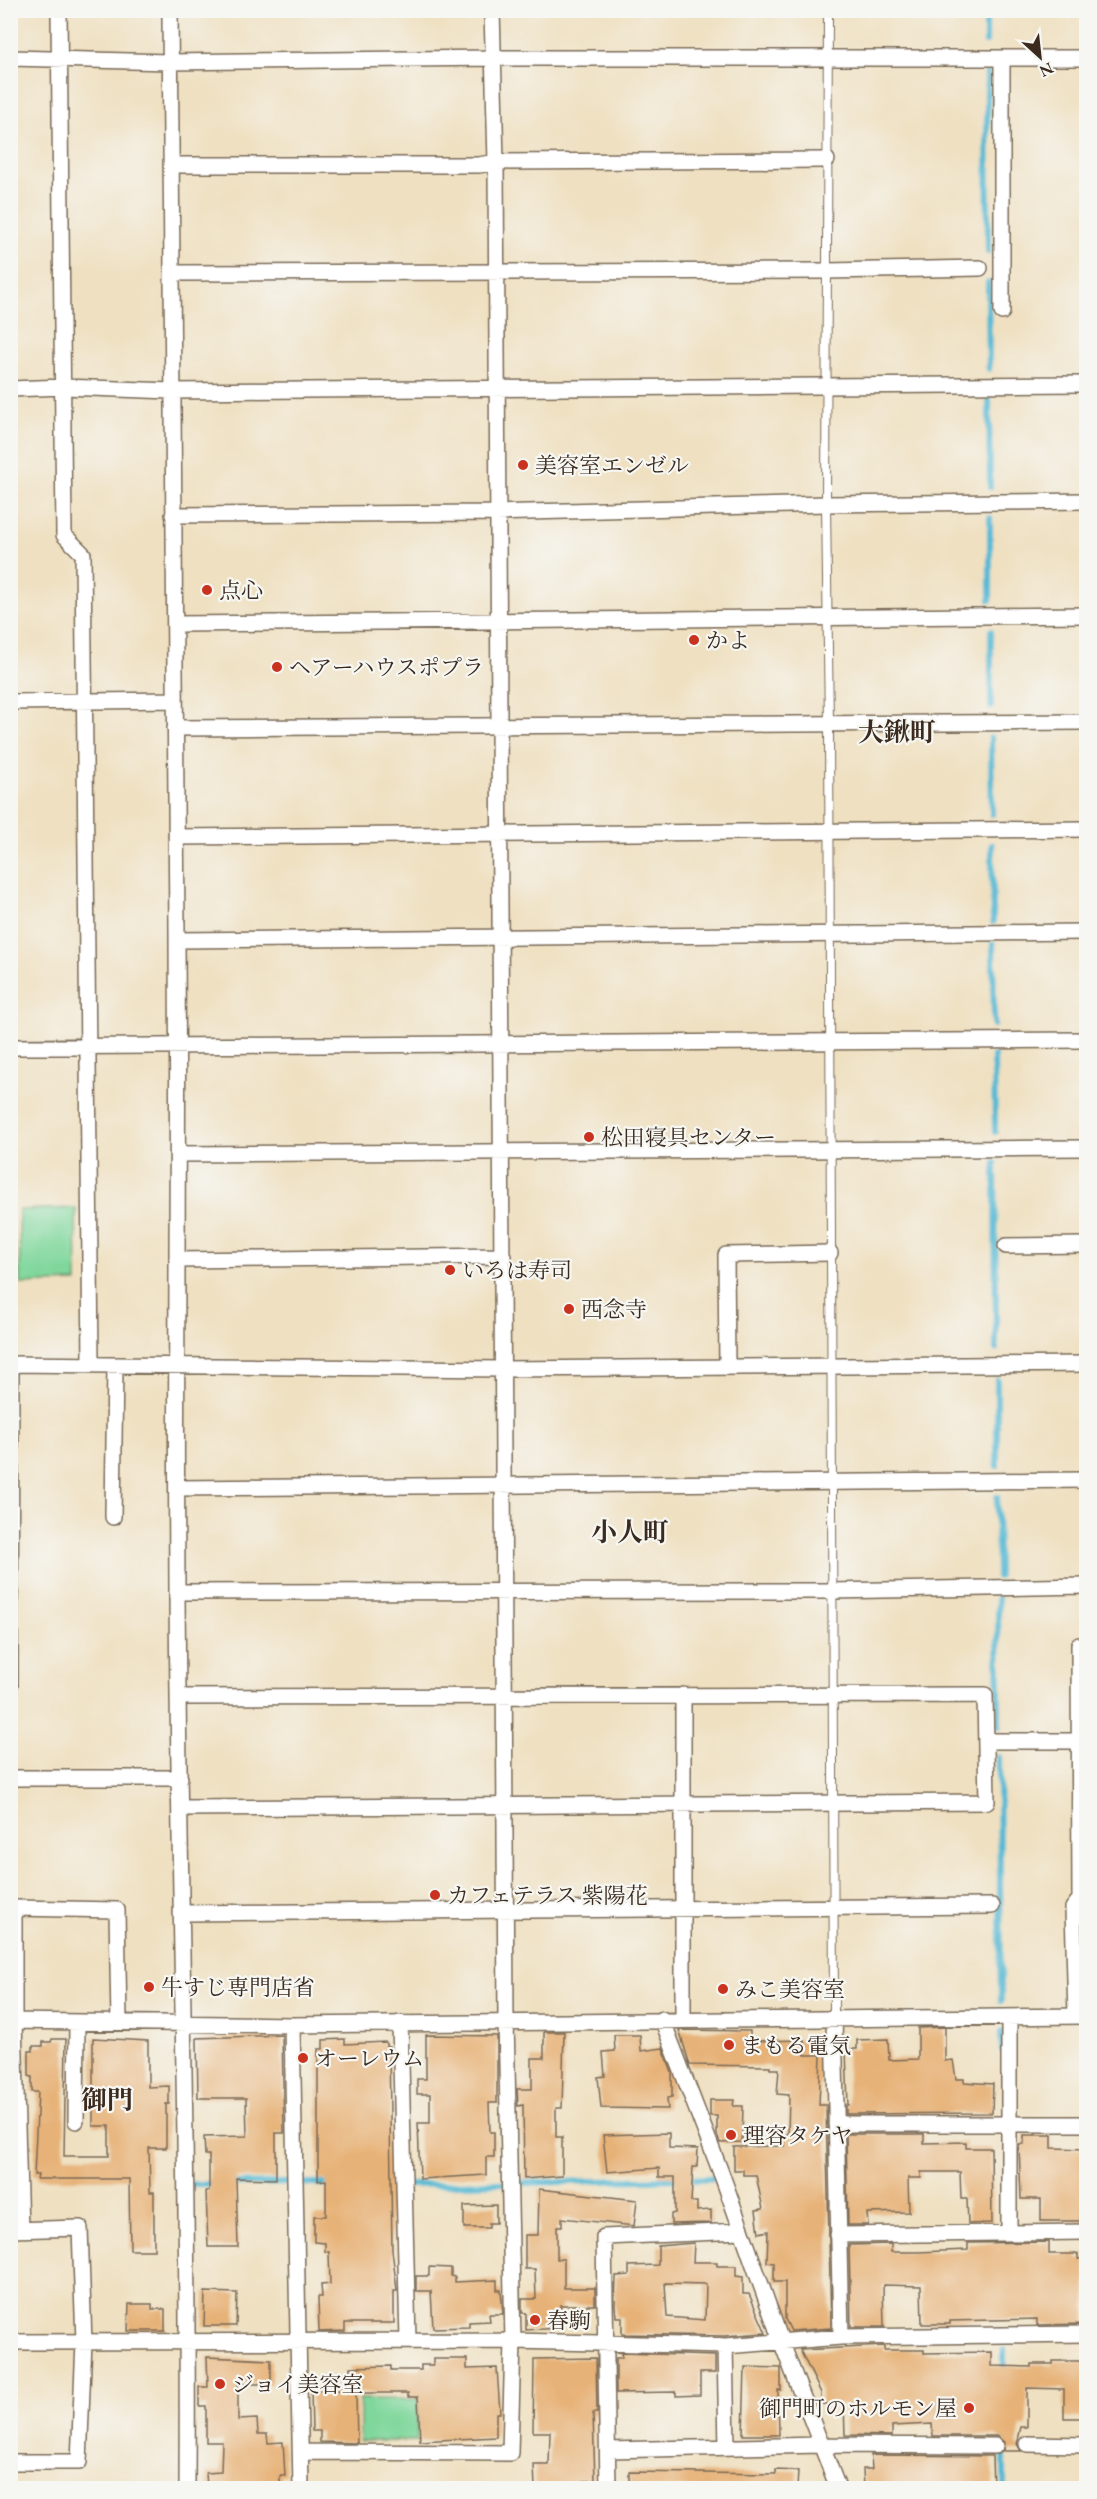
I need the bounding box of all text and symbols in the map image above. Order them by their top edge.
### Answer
north arrow [1010,27,1070,87]
text: N [1036,58,1057,82]
place label: 美容室エンゼル [535,451,689,480]
marker: 美容室エンゼル [516,458,530,472]
place label: 点心 [219,576,263,605]
marker: 点心 [200,583,214,597]
place label: かよ [706,626,750,655]
marker: かよ [687,633,701,647]
place label: ヘアーハウスポプラ [289,653,484,682]
marker: ヘアーハウスポプラ [270,660,284,674]
district label: 大鍬町 [858,715,936,749]
place label: 松田寝具センター [601,1123,776,1152]
marker: 松田寝具センター [582,1130,596,1144]
place label: いろは寿司 [462,1256,572,1285]
marker: いろは寿司 [443,1263,457,1277]
place label: 西念寺 [581,1295,647,1324]
marker: 西念寺 [562,1302,576,1316]
district label: 小人町 [591,1515,669,1549]
place label: カフェテラス 紫陽花 [447,1881,648,1910]
marker: カフェテラス 紫陽花 [428,1888,442,1902]
place label: 牛すじ専門店省 [161,1973,315,2002]
place label: みこ美容室 [735,1975,845,2004]
marker: 牛すじ専門店省 [142,1980,156,1994]
marker: みこ美容室 [716,1982,730,1996]
place label: まもる電気 [741,2031,851,2060]
marker: まもる電気 [722,2038,736,2052]
place label: オーレウム [315,2044,424,2073]
marker: オーレウム [296,2051,310,2065]
district label: 御門 [81,2083,133,2117]
place label: 理容タケヤ [743,2121,853,2150]
marker: 理容タケヤ [724,2128,738,2142]
place label: 春駒 [547,2306,591,2335]
marker: 春駒 [528,2313,542,2327]
place label: ジョイ美容室 [232,2370,364,2399]
marker: ジョイ美容室 [213,2377,227,2391]
place label: 御門町のホルモン屋 [759,2394,957,2423]
marker: 御門町のホルモン屋 [962,2401,976,2415]

